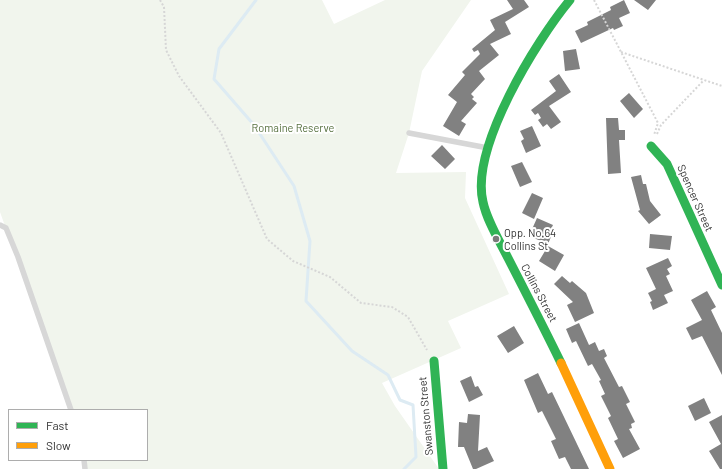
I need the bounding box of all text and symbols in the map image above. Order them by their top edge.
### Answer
park label: Romaine Reserve [252,121,334,135]
street label: Spencer Street [674,162,716,234]
place label: Opp. No.64 Collins St [504,226,556,252]
marker: Opp. No.64 Collins St [491,234,501,244]
street label: Collins Street [518,262,560,324]
street label: Swanston Street [416,376,436,456]
legend [8,409,148,461]
text: Fast [46,418,69,432]
text: Slow [46,438,71,452]

